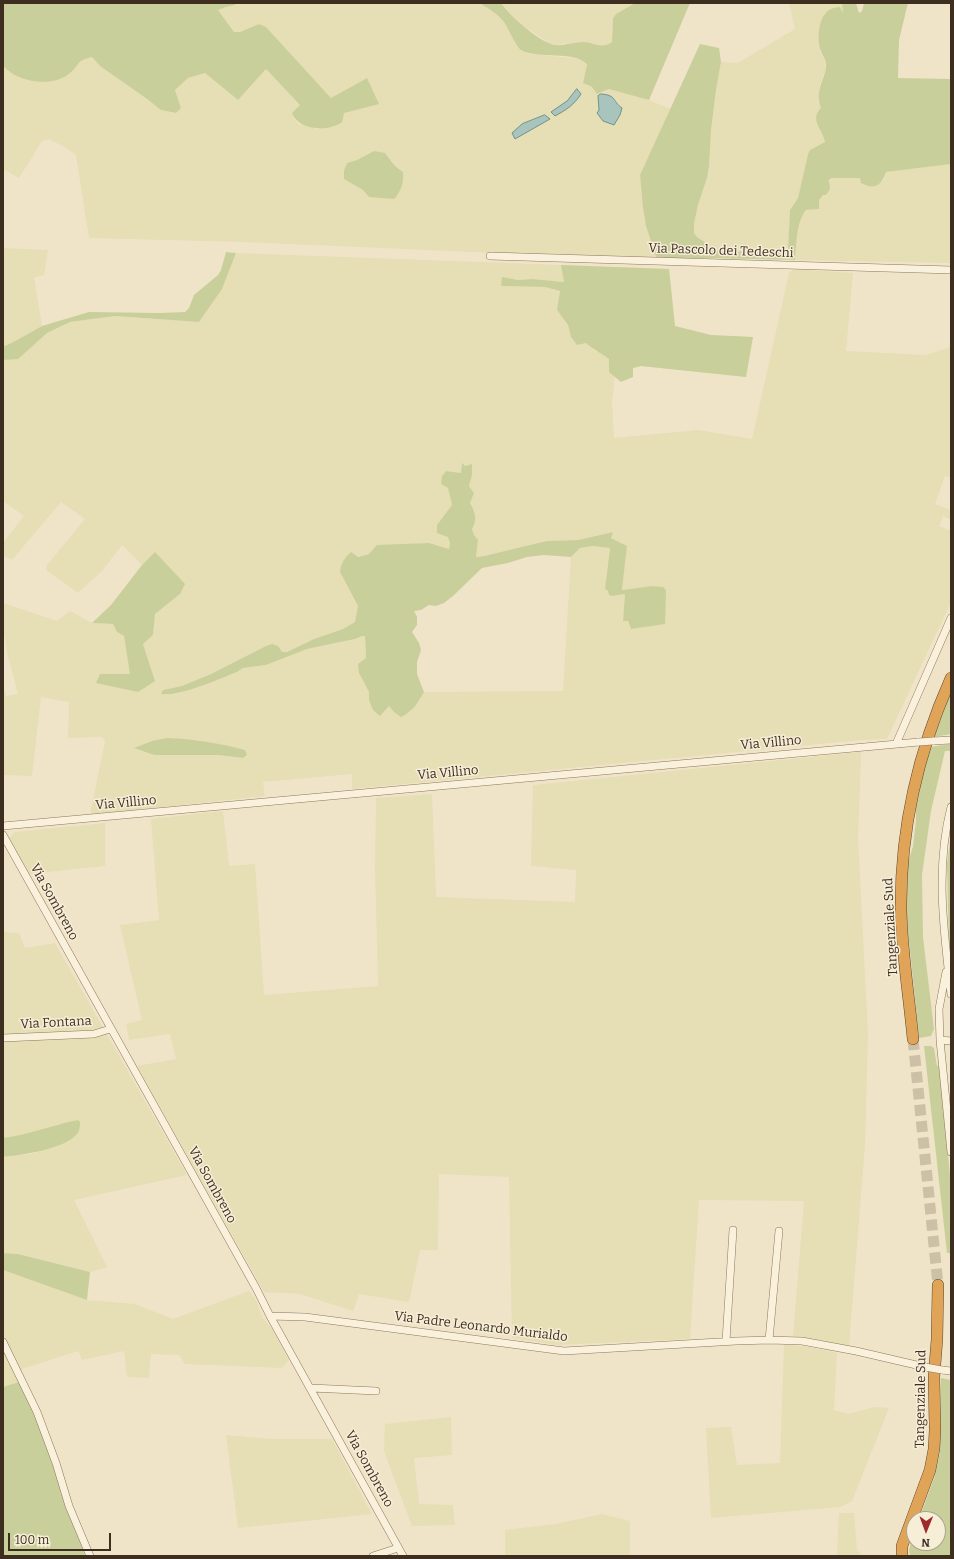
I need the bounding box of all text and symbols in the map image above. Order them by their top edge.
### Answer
street label: Via Pascolo dei Tedeschi [648,241,794,261]
street label: Via Villino [740,733,802,753]
street label: Via Villino [417,763,479,783]
street label: Via Villino [95,793,157,813]
street label: Via Sombreno [27,861,81,943]
street label: Tangenziale Sud [881,877,901,977]
street label: Via Fontana [20,1013,92,1033]
street label: Via Sombreno [185,1144,239,1226]
street label: Via Padre Leonardo Murialdo [394,1309,568,1345]
street label: Tangenziale Sud [912,1350,930,1448]
street label: Via Sombreno [342,1428,396,1510]
north arrow [906,1511,946,1551]
scale bar [10,1525,113,1551]
text: 100 m [15,1533,49,1547]
text: N [921,1536,930,1549]

